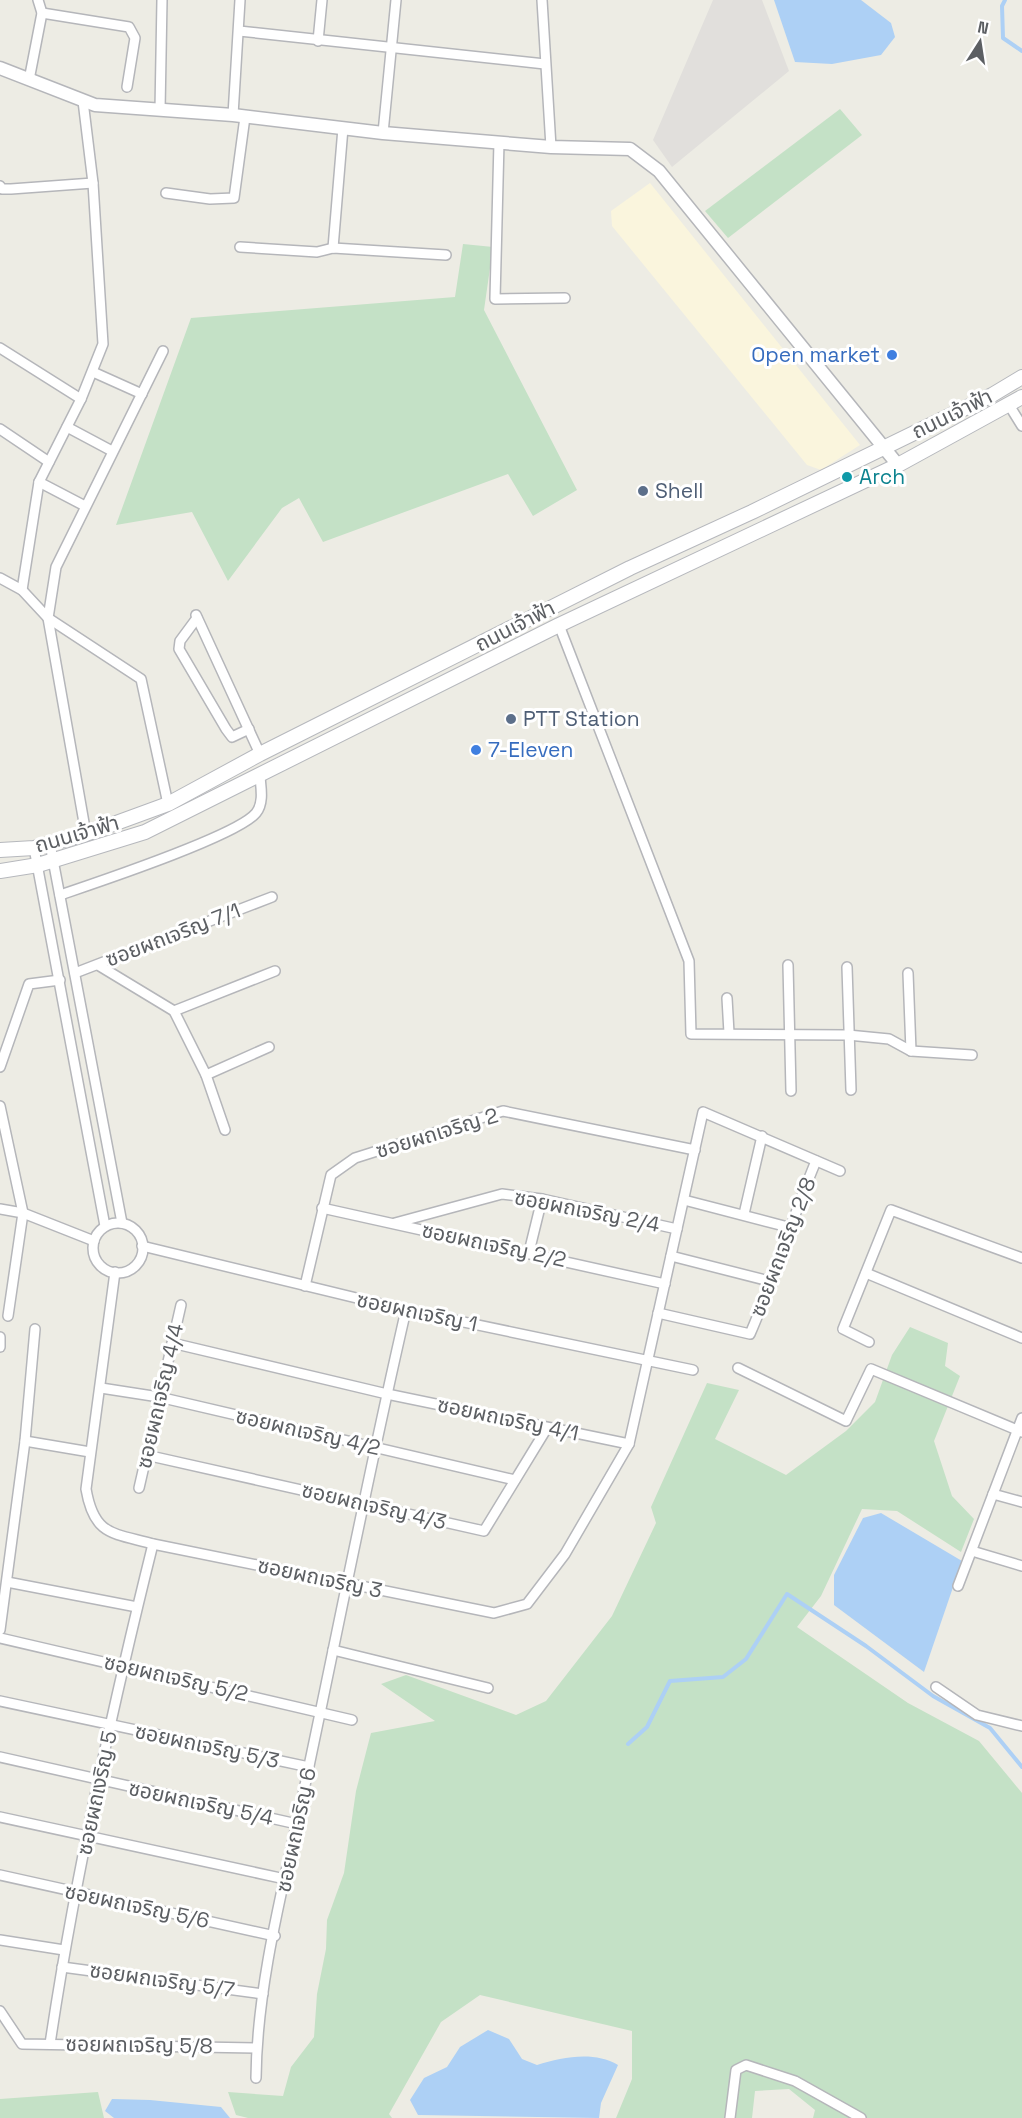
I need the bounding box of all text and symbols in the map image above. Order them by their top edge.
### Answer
north arrow [950,12,1010,72]
text: N [976,16,990,39]
place label: Open market [751,341,880,368]
marker: Open market [885,348,899,362]
street label: ถนนเจ้าฟ้า [907,382,997,445]
place label: Arch [859,463,905,490]
marker: Arch [840,470,854,484]
place label: Shell [655,477,703,504]
marker: Shell [636,484,650,498]
street label: ถนนเจ้าฟ้า [470,594,559,657]
place label: PTT Station [523,705,640,732]
marker: PTT Station [504,712,518,726]
place label: 7-Eleven [488,736,573,763]
marker: 7-Eleven [469,743,483,757]
street label: ถนนเจ้าฟ้า [32,809,122,858]
street label: ซอยผถเจริญ 7/1 [102,896,244,973]
street label: ซอยผถเจริญ 2 [372,1101,501,1164]
street label: ซอยผถเจริญ 2/8 [744,1173,822,1320]
street label: ซอยผถเจริญ 2/4 [512,1183,662,1238]
street label: ซอยผถเจริญ 2/2 [419,1216,569,1273]
street label: ซอยผถเจริญ 1 [354,1286,480,1337]
street label: ซอยผถเจริญ 4/4 [130,1321,189,1471]
street label: ซอยผถเจริญ 4/1 [435,1390,581,1447]
street label: ซอยผถเจริญ 4/2 [233,1402,383,1461]
street label: ซอยผถเจริญ 4/3 [299,1476,449,1535]
street label: ซอยผถเจริญ 3 [255,1551,385,1604]
street label: ซอยผถเจริญ 5/2 [101,1648,251,1707]
street label: ซอยผถเจริญ 5/3 [132,1717,282,1774]
street label: ซอยผถเงริญ 5 [70,1728,123,1858]
street label: ซอยผถเจริญ 6 [269,1765,322,1895]
street label: ซอยผถเจริญ 5/4 [126,1774,276,1831]
street label: ซอยผถเจริญ 5/6 [62,1877,212,1934]
street label: ซอยผถเจริญ 5/7 [88,1956,236,2003]
street label: ซอยผถเจริญ 5/8 [65,2030,213,2059]

